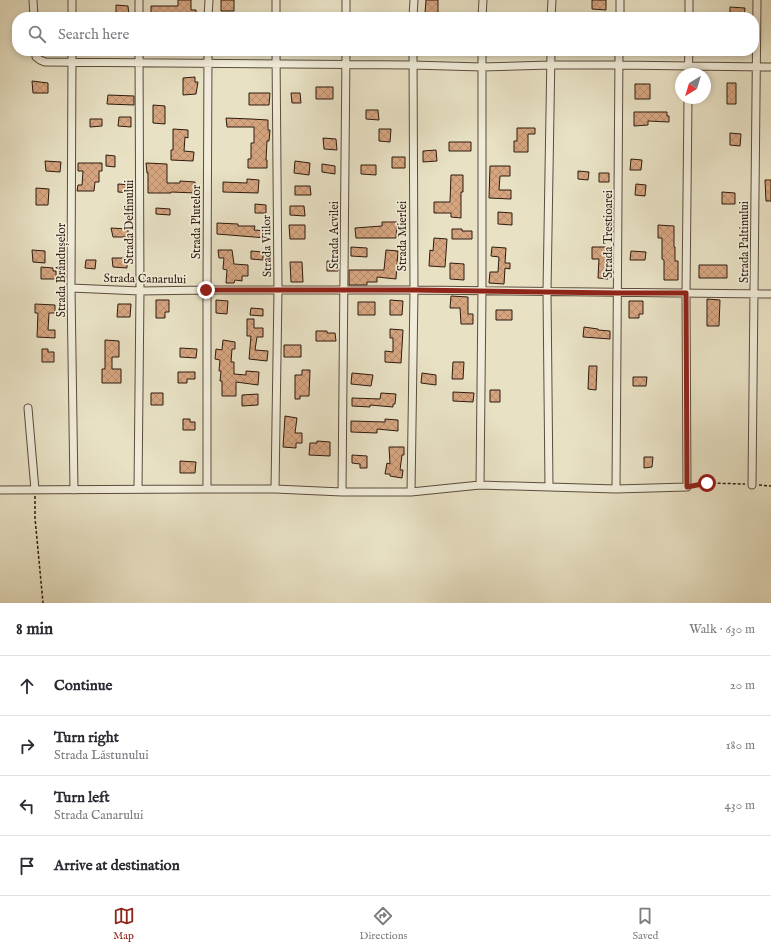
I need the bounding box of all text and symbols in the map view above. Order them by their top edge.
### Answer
search box [12,12,759,56]
icon: search [26,23,48,45]
text: Search here [58,25,129,44]
north arrow [675,68,711,104]
street label: Strada Delfinului [122,180,137,264]
street label: Strada Plutelor [189,184,204,259]
street label: Strada Trestioarei [601,190,616,278]
street label: Strada Acvilei [327,201,342,269]
street label: Strada Mierlei [395,201,410,271]
street label: Strada Paltinului [737,201,752,283]
street label: Strada Viilor [259,214,275,277]
street label: Strada Brândușelor [54,222,69,317]
street label: Strada Canarului [104,271,186,287]
route end [197,281,215,299]
route start [698,474,716,492]
text: 8 min [16,619,53,640]
text: Walk · 630 m [689,621,755,638]
icon: ahead [16,675,38,697]
text: Continue [54,676,112,695]
text: 20 m [730,677,755,694]
text: Turn right [54,728,119,747]
icon: right [16,735,38,757]
text: 180 m [726,737,755,754]
text: Strada Lăstunului [54,747,149,764]
text: Turn left [54,788,110,807]
icon: left [16,795,38,817]
text: 430 m [725,797,755,814]
text: Strada Canarului [54,807,144,824]
icon: arrive [16,855,38,877]
text: Arrive at destination [54,856,180,875]
tab: Map [113,905,135,943]
tab: Directions [360,905,407,943]
tab: Saved [632,905,658,943]

